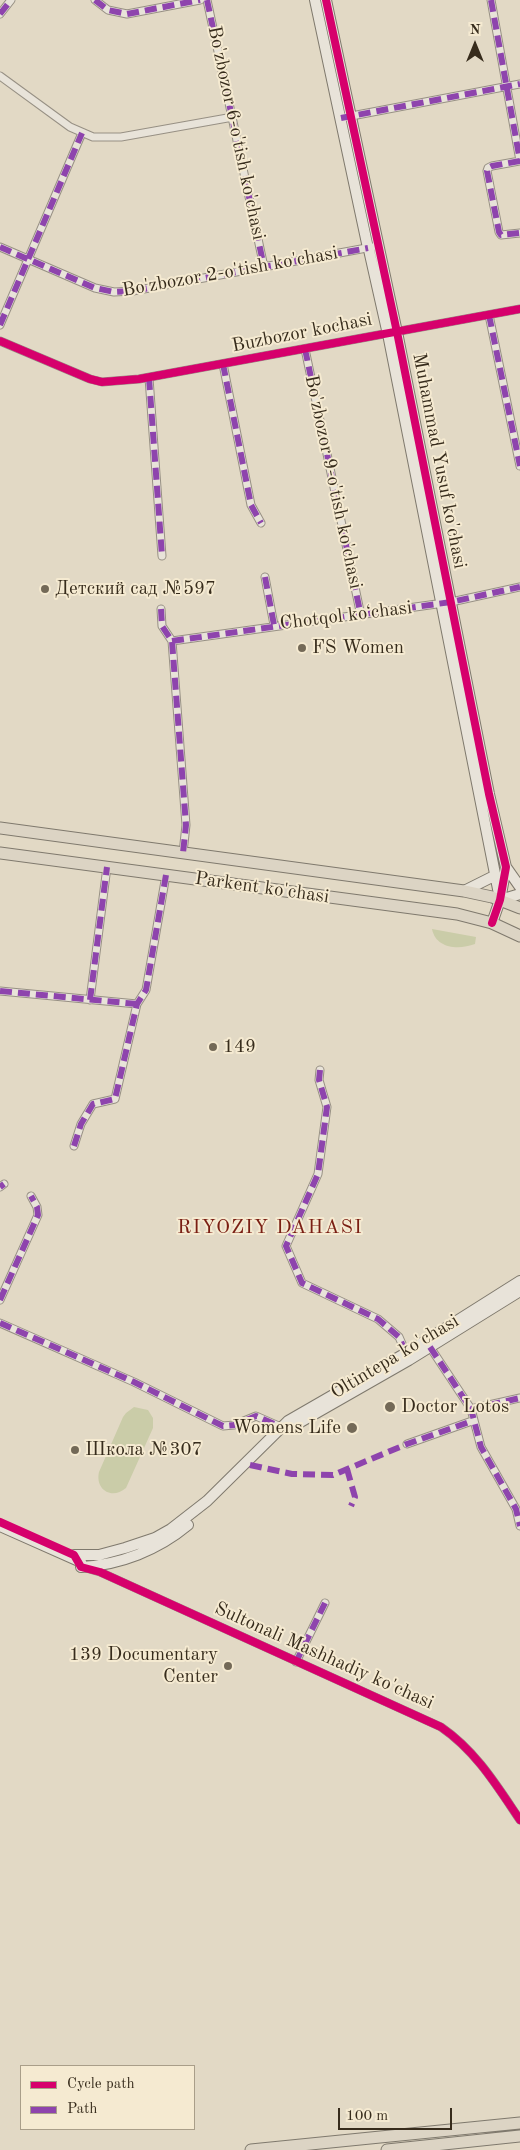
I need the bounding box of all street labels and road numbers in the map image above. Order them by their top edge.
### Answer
street label: Bo'zbozor 6-o'tish ko'chasi [202,24,270,242]
street label: Bo'zbozor 2-o'tish ko'chasi [120,242,340,302]
street label: Buzbozor kochasi [230,308,374,358]
street label: Muhammad Yusuf ko'chasi [407,351,471,571]
street label: Bo'zbozor 9-o'tish ko'chasi [299,373,367,591]
street label: Chotqol koʻchasi [279,597,413,635]
street label: Parkent ko'chasi [193,867,331,909]
street label: Oltintepa ko'chasi [327,1310,463,1404]
street label: Sultonali Mashhadiy ko'chasi [211,1597,437,1715]

